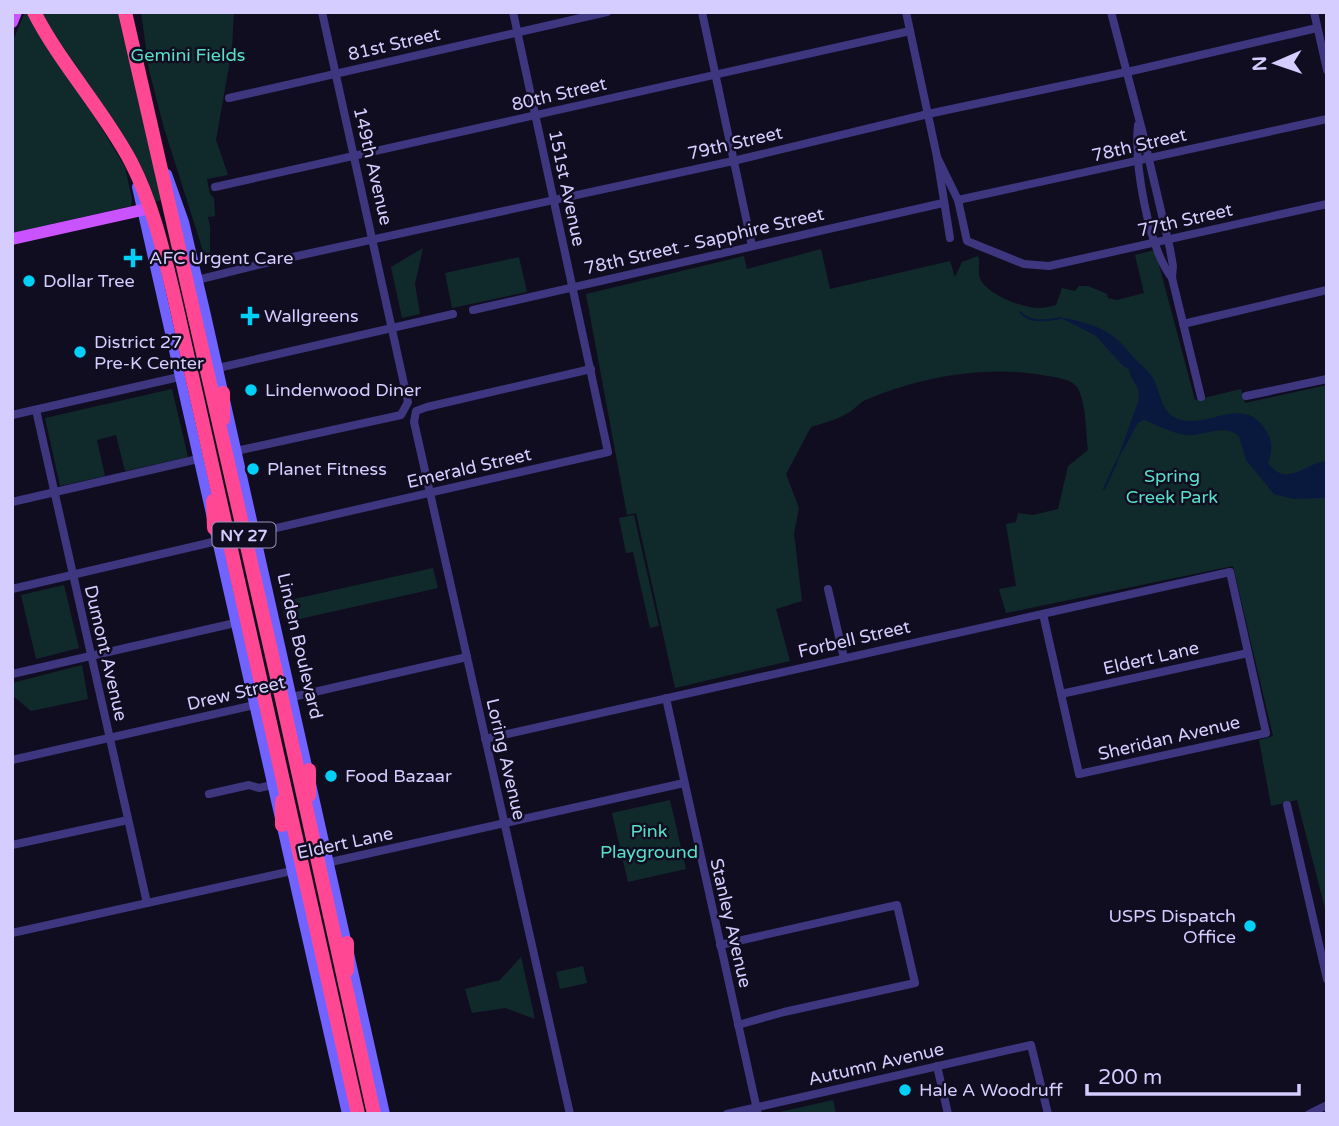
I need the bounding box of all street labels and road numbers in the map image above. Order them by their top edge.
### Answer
street label: 81st Street [346,23,442,65]
street label: 80th Street [509,72,609,116]
street label: 149th Avenue [349,105,397,227]
street label: 79th Street [685,121,785,165]
street label: 78th Street [1089,123,1189,167]
street label: 151st Avenue [544,128,590,248]
street label: 77th Street [1135,198,1235,242]
street label: 78th Street - Sapphire Street [582,203,826,279]
street label: Emerald Street [405,443,533,493]
road number: NY 27 [212,522,276,548]
street label: Linden Boulevard [272,571,328,721]
street label: Dumont Avenue [80,583,132,723]
street label: Forbell Street [796,615,912,663]
street label: Eldert Lane [1101,636,1201,680]
street label: Drew Street [185,671,288,715]
street label: Loring Avenue [481,696,531,822]
street label: Sheridan Avenue [1096,711,1242,765]
street label: Eldert Lane [295,822,395,864]
street label: Stanley Avenue [705,856,757,990]
street label: Autumn Avenue [806,1038,946,1090]

